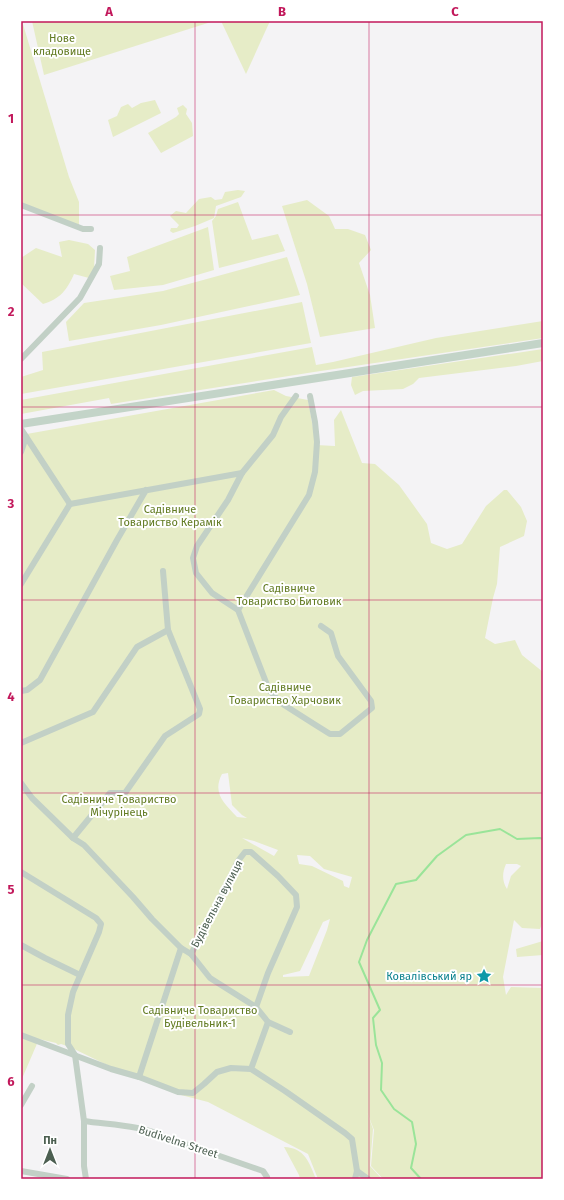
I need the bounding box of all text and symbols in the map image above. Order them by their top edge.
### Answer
text: A [104,4,113,19]
text: B [278,4,286,19]
text: C [451,4,459,19]
park label: Нове кладовище [33,32,91,58]
text: 1 [8,111,14,126]
text: 2 [8,304,15,319]
text: 3 [7,496,15,511]
park label: Садівниче Товариство Керамік [118,503,222,529]
park label: Садівниче Товариство Битовик [236,582,342,608]
park label: Садівниче Товариство Харчовик [229,681,341,707]
text: 4 [7,689,15,704]
park label: Садівниче Товариство Мічурінець [61,793,177,819]
street label: Будівельна вулиця [188,858,246,950]
text: 5 [8,882,15,897]
place icon: Ковалівський яр [475,967,493,985]
place label: Ковалівський яр [386,970,472,983]
park label: Садівниче Товариство Будівельник-1 [142,1004,258,1030]
text: 6 [7,1074,15,1089]
street label: Budivelna Street [137,1123,219,1161]
north arrow [30,1130,70,1170]
text: Пн [43,1134,57,1147]

